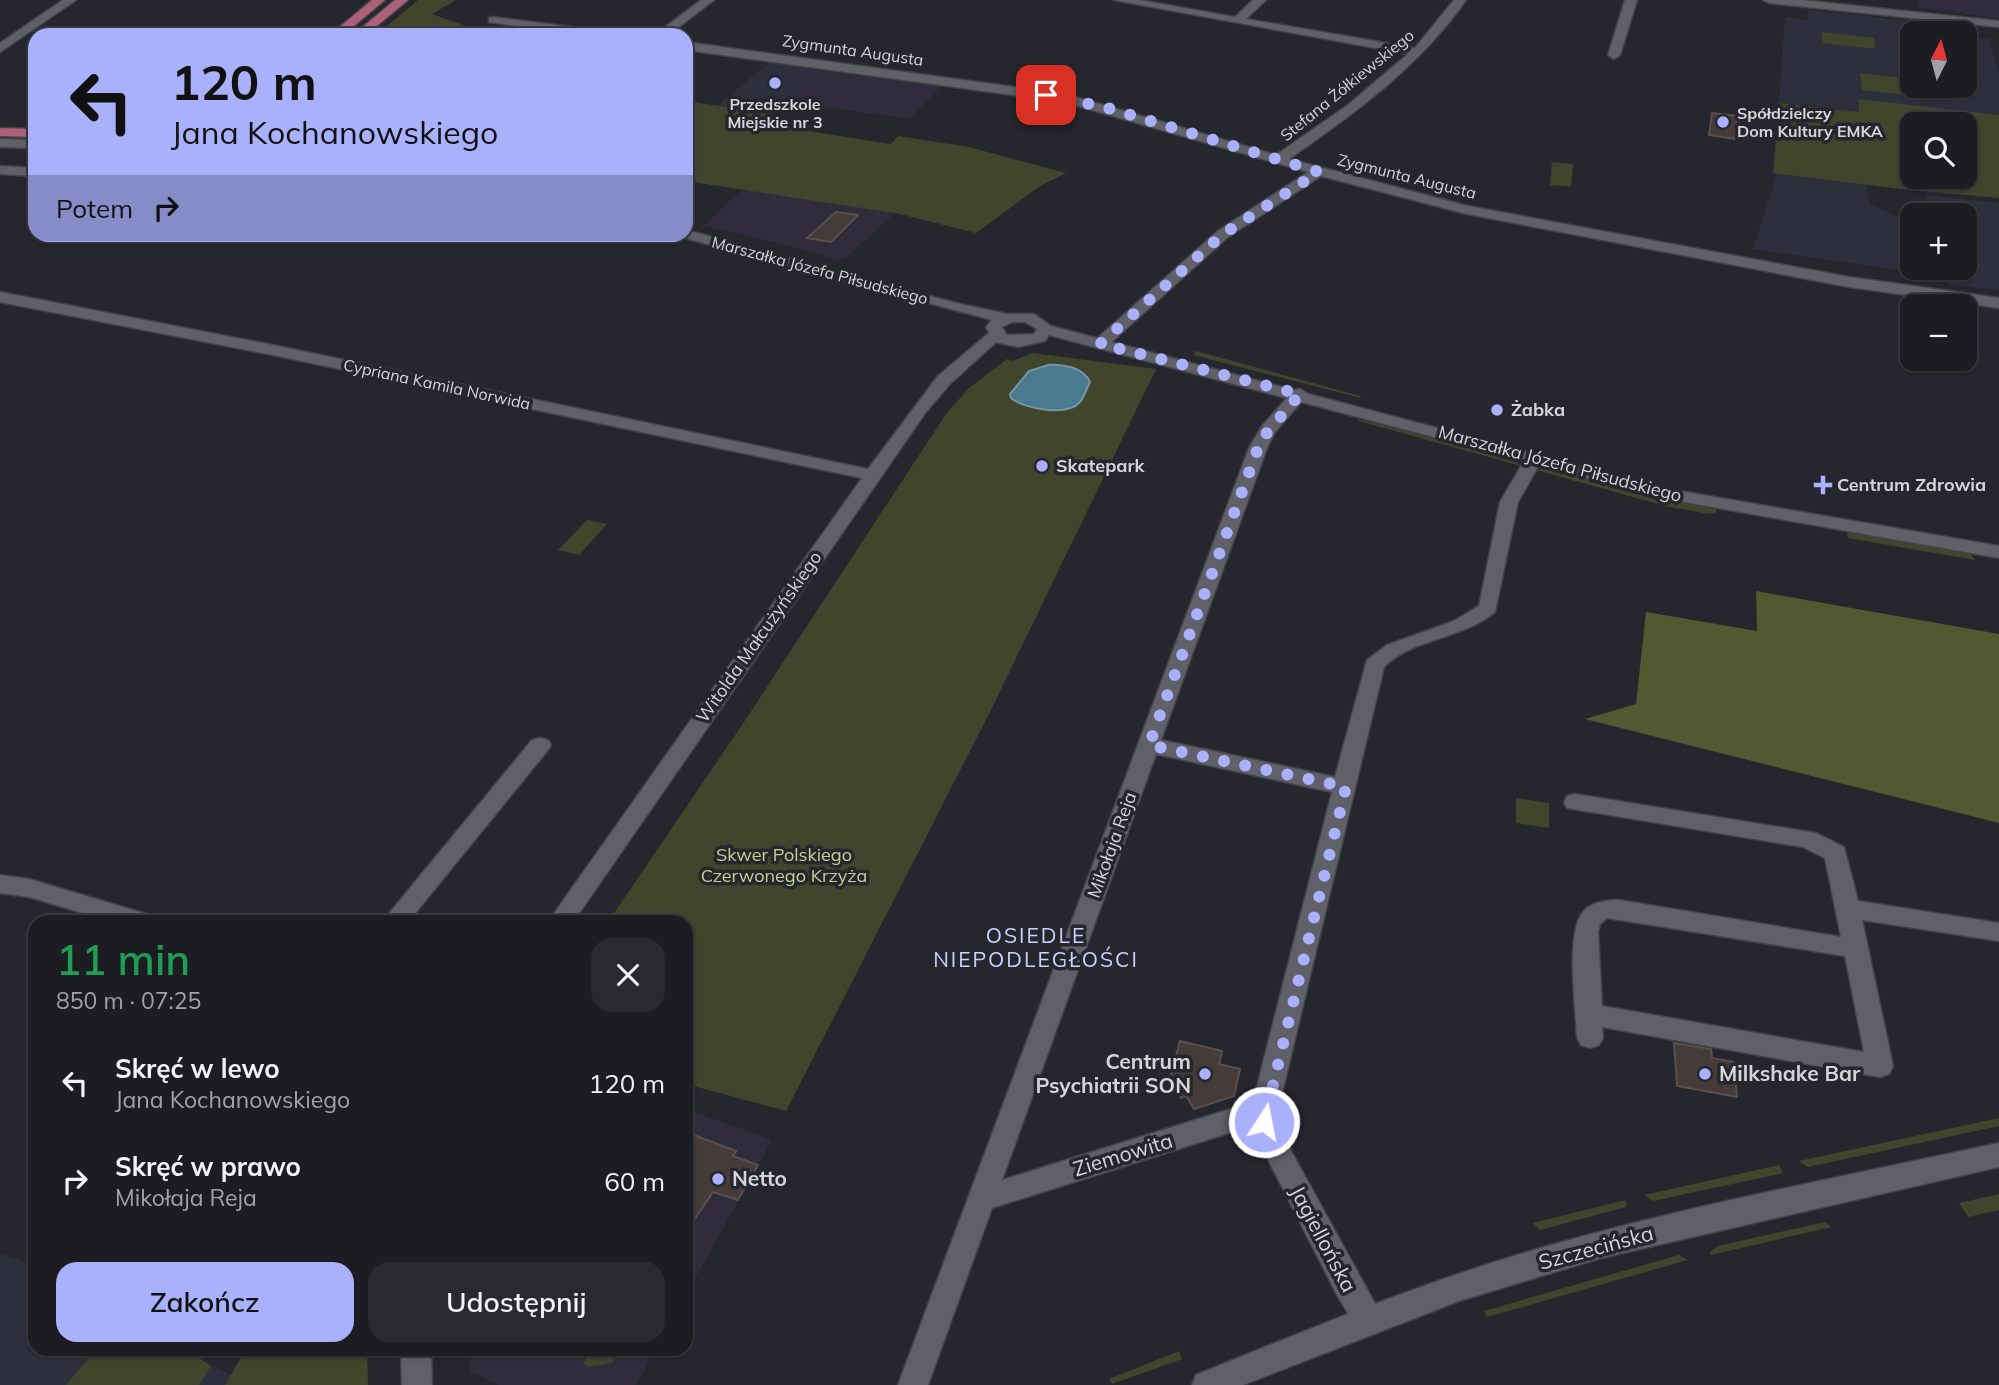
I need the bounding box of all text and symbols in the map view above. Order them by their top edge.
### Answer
north arrow [1900,21,1978,98]
map controls [1900,21,1977,371]
street label: Stefana Żółkiewskiego [1276,25,1418,145]
street label: Zygmunta Augusta [781,30,925,70]
text: 120 m [171,51,317,112]
icon: left [56,56,147,147]
pin [1016,65,1076,125]
marker: Przedszkole Miejskie nr 3 [767,75,783,91]
icon: arrive [1027,76,1065,114]
place label: Przedszkole Miejskie nr 3 [727,94,823,132]
place label: Spółdzielczy Dom Kultury EMKA [1737,103,1883,141]
text: Jana Kochanowskiego [171,112,498,152]
button: search [1900,112,1977,189]
marker: Spółdzielczy Dom Kultury EMKA [1715,114,1731,130]
street label: Zygmunta Augusta [1336,149,1478,203]
icon: right [147,189,185,227]
text: Potem [56,192,133,225]
button: + [1900,203,1977,280]
street label: Marszałka Józefa Piłsudskiego [710,231,930,309]
button: − [1900,294,1977,371]
street label: Cypriana Kamila Norwida [342,354,532,414]
place label: Żabka [1511,398,1565,421]
marker: Żabka [1489,402,1505,418]
street label: Marszałka Józefa Piłsudskiego [1436,420,1684,507]
place label: Skatepark [1056,454,1146,477]
marker: Skatepark [1034,458,1050,474]
place label: Centrum Zdrowia [1837,473,1986,496]
marker: Centrum Zdrowia [1815,477,1831,493]
street label: Witolda Małcużyńskiego [691,547,826,727]
street label: Mikołaja Reja [1082,789,1141,901]
park label: Skwer Polskiego Czerwonego Krzyża [701,843,867,887]
district label: OSIEDLE NIEPODLEGŁOŚCI [933,922,1139,972]
text: 11 min [56,933,190,986]
button: close [591,938,665,1012]
text: 850 m · 07:25 [56,986,201,1015]
place label: Centrum Psychiatrii SON [1035,1048,1191,1098]
text: Skręć w lewo [115,1052,280,1085]
place label: Milkshake Bar [1719,1060,1861,1086]
icon: left [56,1064,94,1102]
marker: Centrum Psychiatrii SON [1197,1066,1213,1082]
marker: Milkshake Bar [1697,1066,1713,1082]
text: 120 m [589,1067,665,1100]
text: Jana Kochanowskiego [115,1085,350,1114]
position arrow [1227,1085,1301,1159]
street label: Ziemowita [1070,1127,1175,1181]
text: Skręć w prawo [115,1150,301,1183]
icon: right [56,1162,94,1200]
text: 60 m [604,1165,665,1198]
place label: Netto [732,1165,787,1191]
marker: Netto [710,1171,726,1187]
street label: Jagiellońska [1285,1181,1363,1296]
text: Mikołaja Reja [115,1183,257,1212]
street label: Szczecińska [1536,1219,1656,1275]
button: Zakończ [56,1262,354,1342]
button: Udostępnij [368,1262,665,1342]

